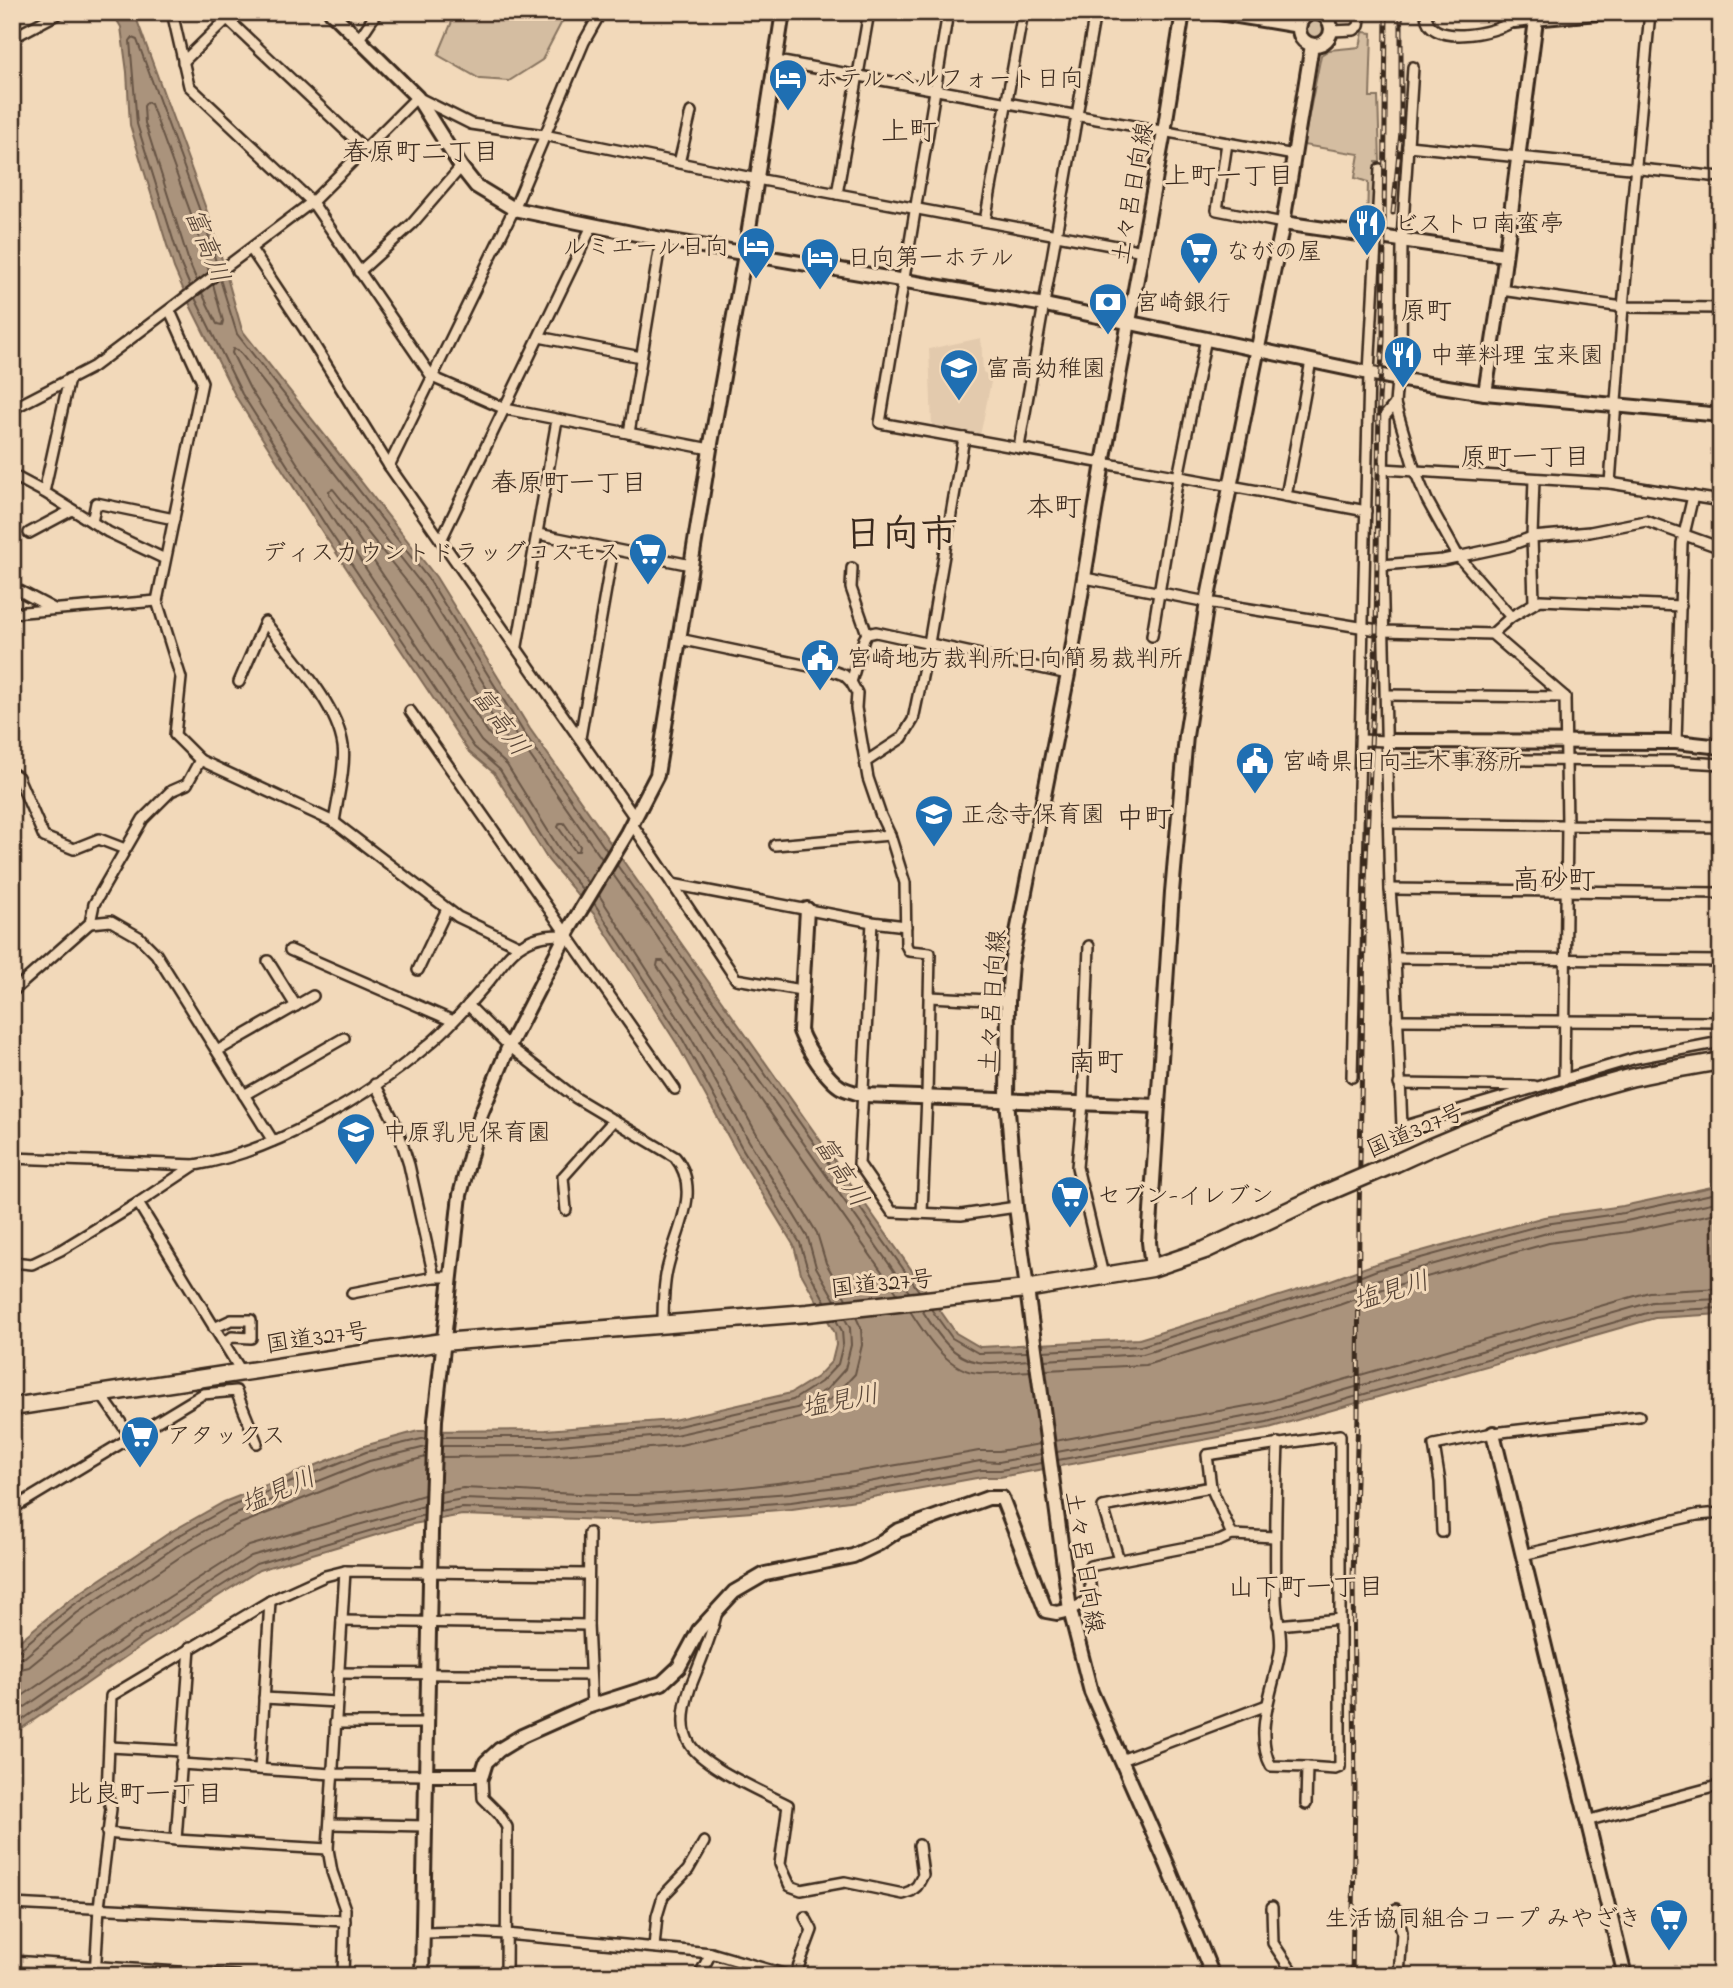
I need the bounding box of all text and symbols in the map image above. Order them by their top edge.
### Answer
hotel icon: ホテル ベルフォート日向 [767,57,809,112]
place label: ホテル ベルフォート日向 [815,63,1084,98]
district label: 上町 [881,113,937,154]
street label: 土々呂日向線 [1105,119,1164,267]
district label: 春原町二丁目 [343,135,499,173]
district label: 上町一丁目 [1164,159,1294,197]
restaurant icon: ビストロ南蛮亭 [1346,202,1388,257]
water label: 富高川 [173,203,237,289]
place label: ビストロ南蛮亭 [1394,208,1564,243]
hotel icon: ルミエール日向 [735,225,777,280]
supermarket icon: ながの屋 [1178,230,1220,285]
place label: ルミエール日向 [562,231,729,266]
hotel icon: 日向第一ホテル [799,236,841,291]
place label: ながの屋 [1226,236,1322,271]
place label: 日向第一ホテル [847,242,1014,277]
bank icon: 宮崎銀行 [1087,281,1129,336]
place label: 宮崎銀行 [1135,287,1231,322]
district label: 原町 [1400,294,1452,332]
restaurant icon: 中華料理 宝来園 [1382,334,1424,389]
place label: 中華料理 宝来園 [1430,340,1604,375]
school or university icon: 富高幼稚園 [938,347,980,402]
place label: 富高幼稚園 [986,353,1106,388]
district label: 原町一丁目 [1460,440,1590,478]
district label: 春原町一丁目 [491,466,647,504]
district label: 本町 [1026,489,1082,530]
district label: 日向市 [844,509,958,565]
supermarket icon: ディスカウントドラッグコスモス [627,531,669,586]
place label: ディスカウントドラッグコスモス [262,537,621,572]
public building icon: 宮崎地方裁判所日向簡易裁判所 [799,637,841,692]
place label: 宮崎地方裁判所日向簡易裁判所 [847,643,1183,678]
water label: 富高川 [460,680,537,765]
public building icon: 宮崎県日向土木事務所 [1234,740,1276,795]
place label: 宮崎県日向土木事務所 [1282,746,1522,781]
school or university icon: 正念寺保育園 [913,793,955,848]
place label: 正念寺保育園 [961,799,1105,834]
district label: 中町 [1116,800,1172,841]
district label: 高砂町 [1512,862,1596,903]
street label: 土々呂日向線 [972,928,1017,1074]
district label: 南町 [1068,1044,1124,1085]
street label: 国道327号 [1361,1096,1471,1169]
school or university icon: 中原乳児保育園 [335,1111,377,1166]
place label: 中原乳児保育園 [383,1117,551,1152]
water label: 富高川 [803,1129,876,1216]
supermarket icon: セブン-イレブン [1049,1174,1091,1229]
place label: セブン-イレブン [1097,1180,1274,1215]
street label: 国道327号 [829,1263,936,1308]
water label: 塩見川 [1349,1263,1435,1322]
street label: 国道327号 [264,1315,371,1364]
water label: 塩見川 [799,1377,882,1429]
supermarket icon: アタックス [119,1414,161,1469]
place label: アタックス [167,1420,286,1455]
water label: 塩見川 [236,1460,323,1525]
street label: 土々呂日向線 [1054,1489,1111,1636]
district label: 山下町一丁目 [1228,1570,1384,1608]
district label: 比良町一丁目 [67,1777,223,1815]
supermarket icon: 生活協同組合コープ みやざき [1648,1897,1690,1952]
place label: 生活協同組合コープ みやざき [1325,1903,1642,1938]

